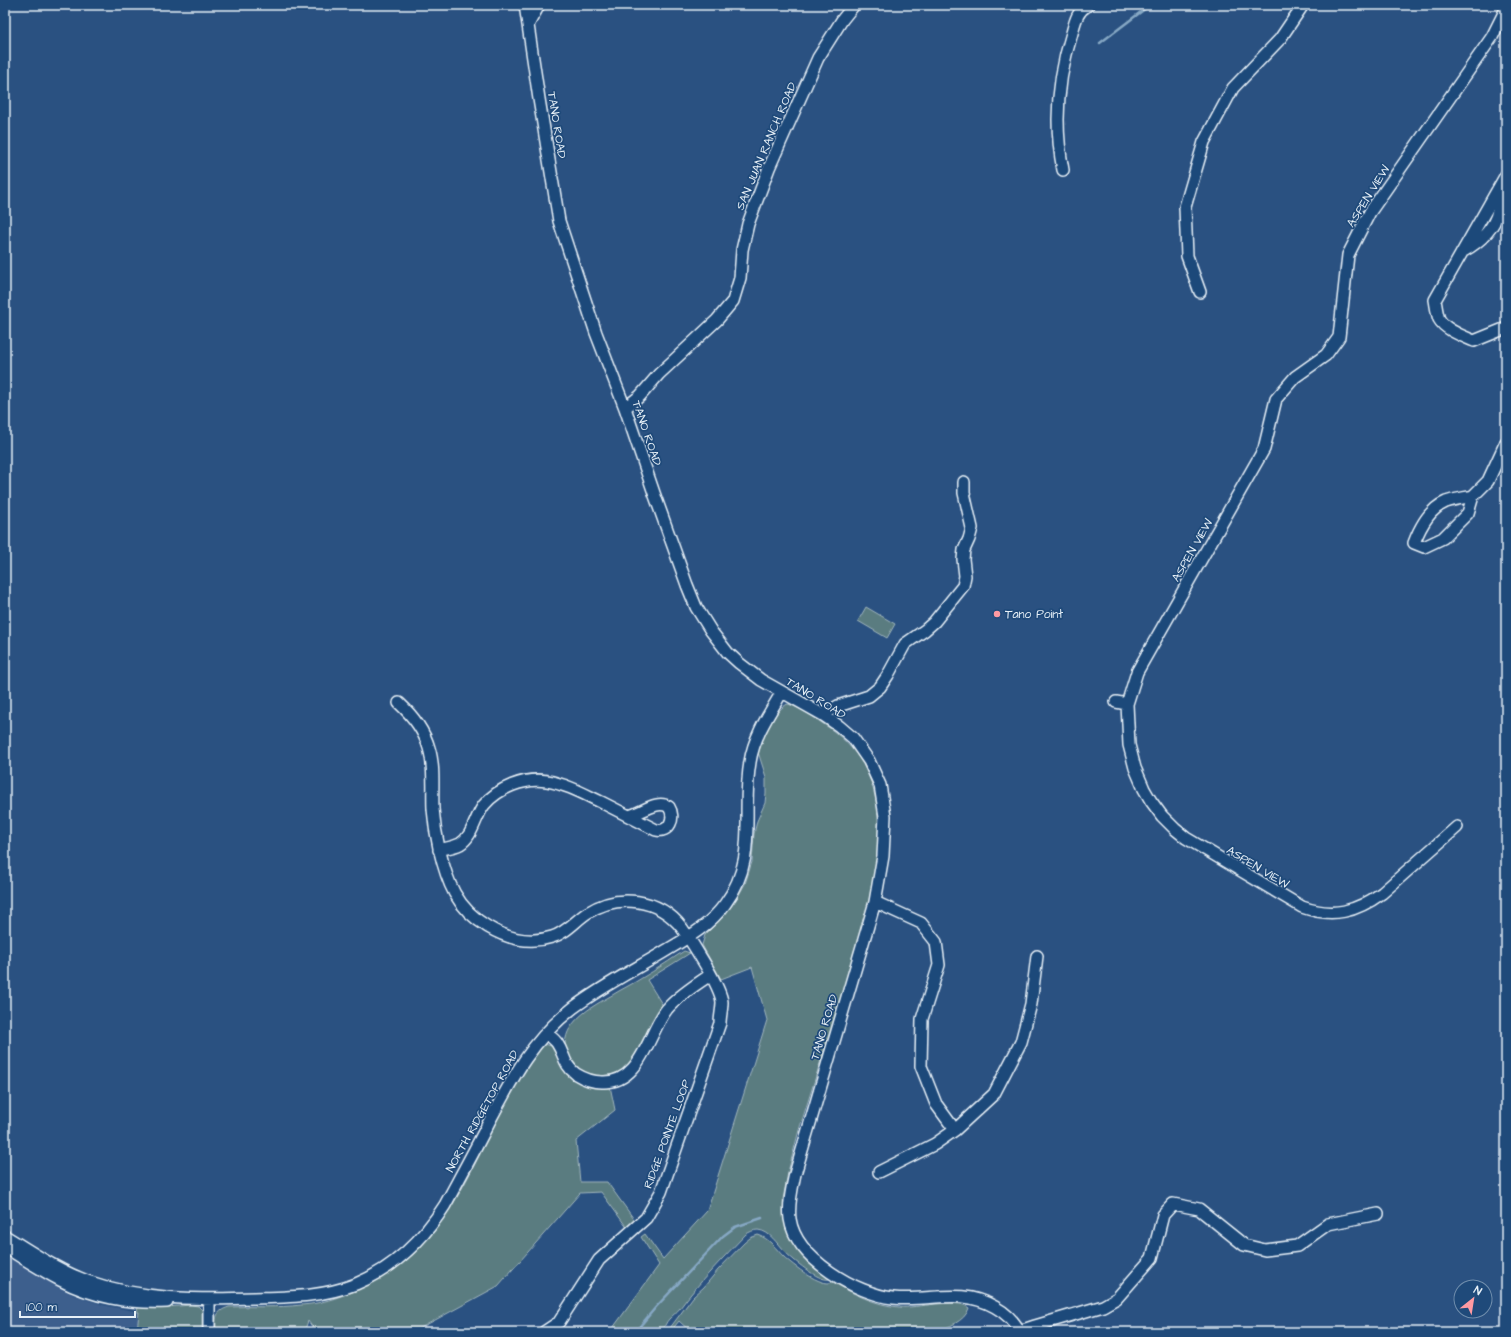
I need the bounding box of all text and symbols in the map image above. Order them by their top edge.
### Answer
street label: SAN JUAN RANCH ROAD [732,80,801,213]
street label: TANO ROAD [543,90,570,160]
street label: ASPEN VIEW [1343,161,1395,231]
street label: TANO ROAD [627,398,666,468]
street label: ASPEN VIEW [1168,515,1218,585]
place label: Tano Point [1005,606,1063,623]
marker: Tano Point [992,609,1002,619]
street label: TANO ROAD [783,673,849,724]
street label: ASPEN VIEW [1223,842,1293,893]
street label: TANO ROAD [806,992,843,1062]
street label: NORTH RIDGETOP ROAD [442,1047,523,1175]
street label: RIDGE POINTE LOOP [640,1077,695,1191]
north arrow [1453,1279,1493,1319]
text: N [1471,1283,1485,1299]
scale bar [20,1293,135,1319]
text: 100 m [26,1299,57,1316]

